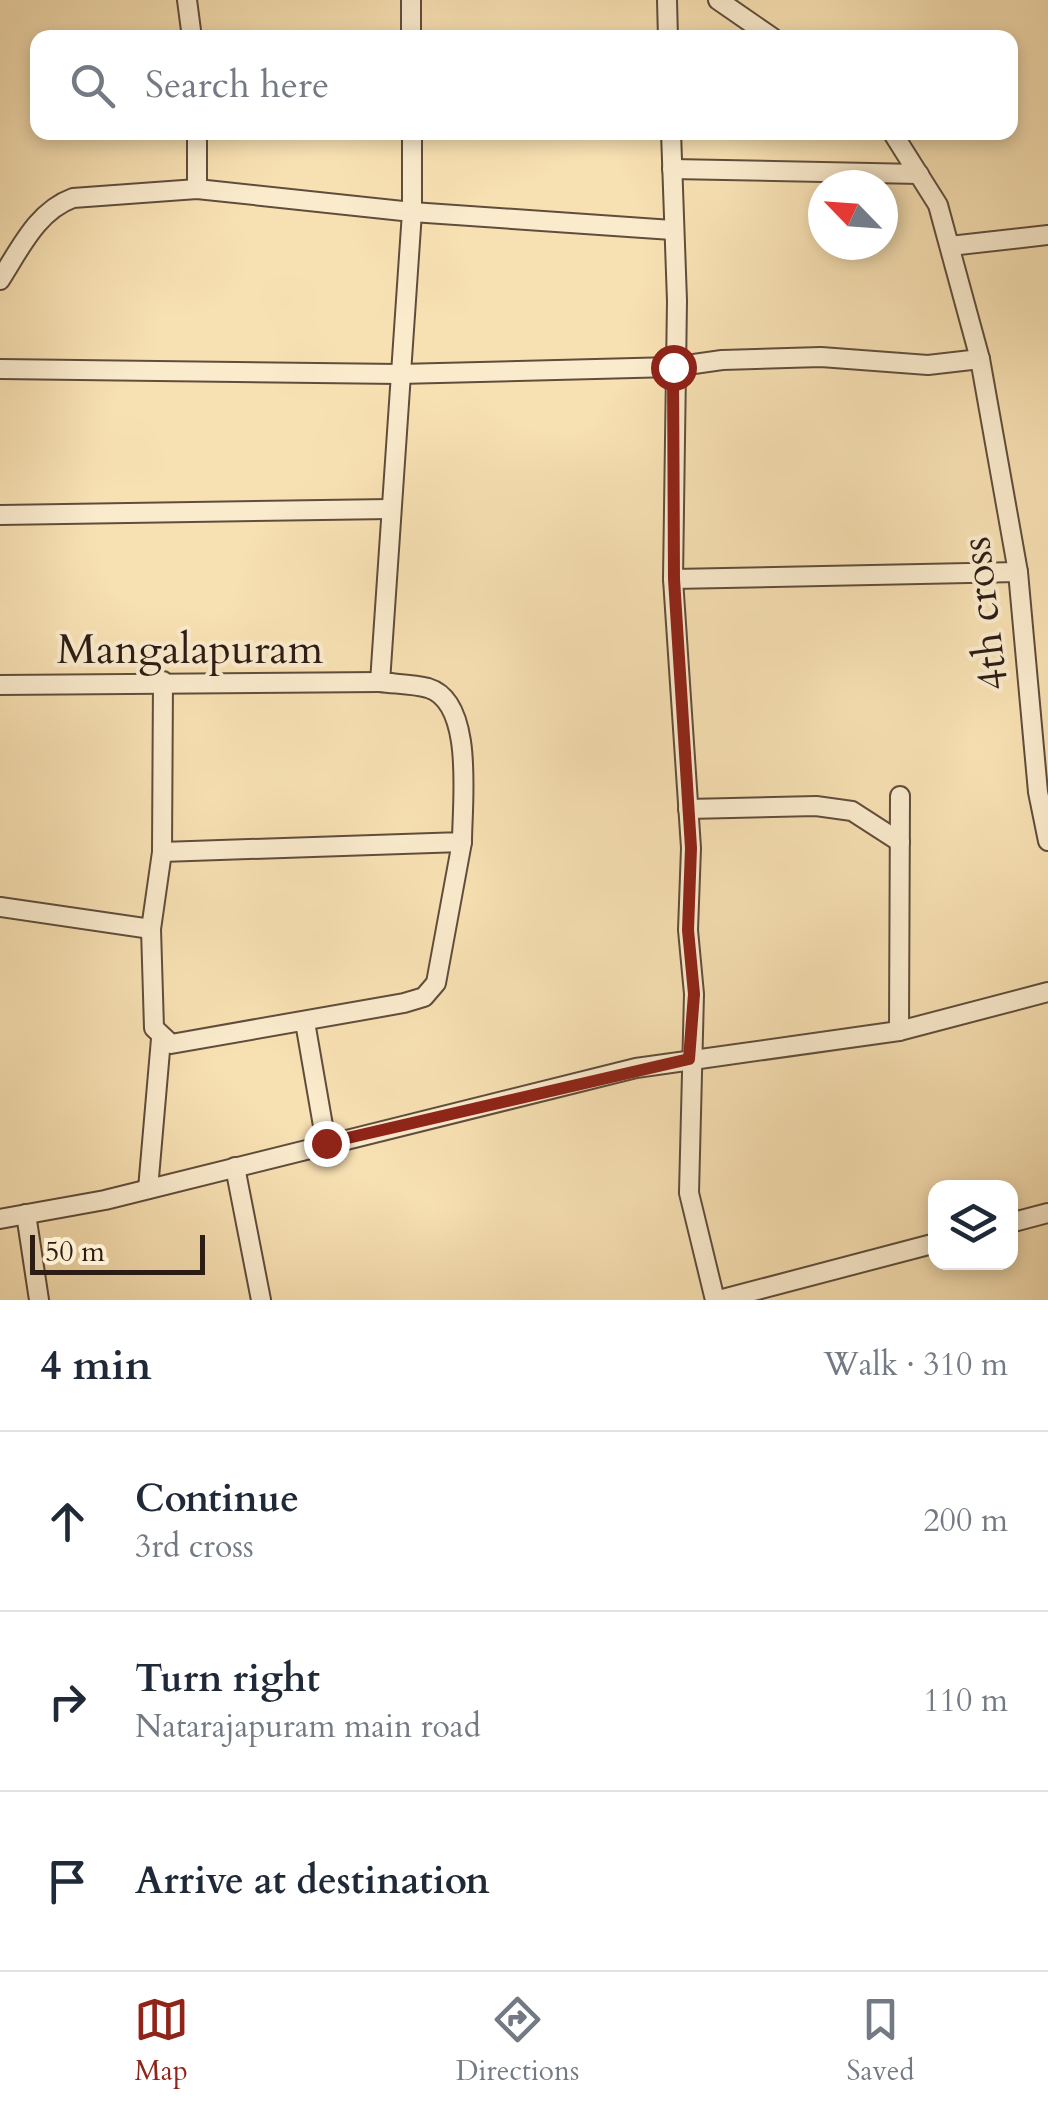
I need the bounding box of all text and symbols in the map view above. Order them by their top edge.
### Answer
search box [30,30,1018,140]
icon: search [65,58,120,113]
text: Search here [145,59,329,111]
north arrow [808,170,898,260]
route start [651,345,697,391]
street label: 4th cross [947,534,1022,694]
street label: Mangalapuram [57,621,324,678]
route end [304,1121,350,1167]
map controls [928,1180,1018,1270]
button: layers [928,1180,1018,1270]
scale bar [30,1230,205,1274]
text: 50 m [45,1233,105,1271]
text: 4 min [40,1337,152,1394]
text: Walk · 310 m [823,1343,1008,1387]
text: Continue [135,1473,299,1525]
icon: ahead [40,1494,95,1549]
text: 200 m [923,1499,1008,1543]
text: 3rd cross [135,1525,254,1569]
text: Turn right [135,1653,320,1705]
icon: right [40,1674,95,1729]
text: 110 m [923,1679,1008,1723]
text: Natarajapuram main road [135,1705,481,1749]
icon: arrive [40,1854,95,1909]
text: Arrive at destination [135,1855,490,1907]
tab: Map [134,1992,189,2090]
tab: Directions [456,1992,579,2090]
tab: Saved [846,1992,914,2090]

